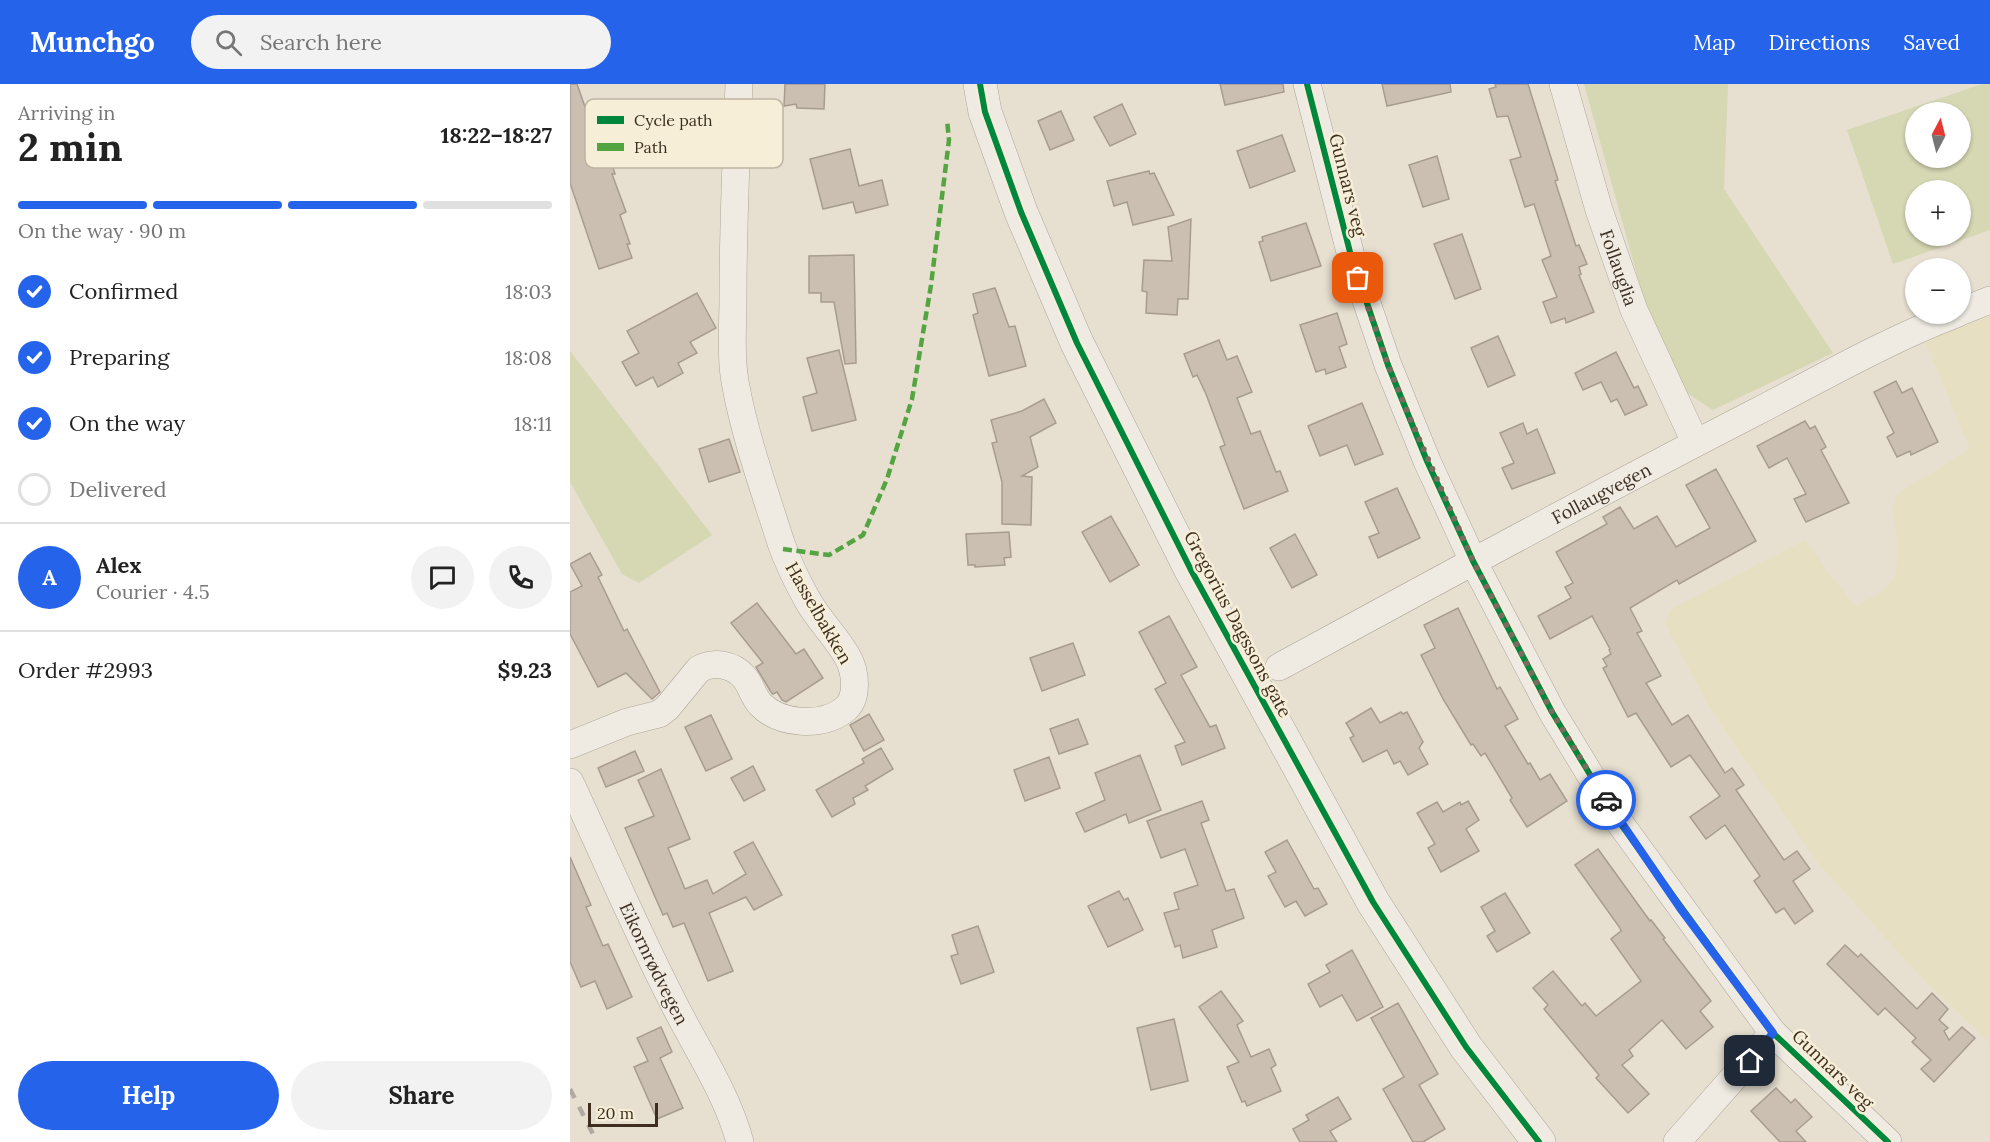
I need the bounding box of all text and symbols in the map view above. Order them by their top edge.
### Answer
search box [191,15,611,69]
text: Munchgo [30,24,155,60]
icon: search [212,26,245,59]
text: Search here [260,28,382,56]
text: Map [1693,29,1736,56]
text: Directions [1769,29,1870,56]
text: Saved [1903,29,1960,56]
legend [585,99,783,168]
text: Arriving in [18,100,115,125]
north arrow [1905,102,1971,168]
map controls [1905,102,1971,324]
text: Cycle path [634,110,713,130]
text: 18:22–18:27 [440,121,552,149]
text: 2 min [18,122,123,172]
street label: Gunnars veg [1324,131,1372,240]
text: Path [634,137,668,157]
button: + [1905,180,1971,246]
text: On the way · 90 m [18,218,186,243]
street label: Follauglia [1595,226,1643,309]
pin [1332,252,1383,303]
button: − [1905,258,1971,324]
icon: bag [1341,261,1374,294]
icon: check [18,275,51,308]
text: Confirmed [69,277,178,305]
text: 18:03 [505,279,552,304]
icon: check [18,341,51,374]
text: Preparing [69,343,169,371]
text: 18:08 [505,345,552,370]
icon: check [18,407,51,440]
text: On the way [69,409,185,437]
text: 18:11 [514,411,552,436]
street label: Follaugvegen [1547,457,1655,529]
text: Delivered [69,475,167,503]
street label: Gregorius Dagssons gate [1179,527,1297,721]
button: chat [411,546,474,609]
button: phone [489,546,552,609]
text: Alex [96,551,141,579]
street label: Hasselbakken [781,558,858,668]
text: A [42,563,57,591]
text: Courier · 4.5 [96,579,210,604]
text: Order #2993 [18,656,153,684]
text: $9.23 [498,656,552,684]
courier [1576,770,1636,830]
icon: car [1590,784,1623,817]
street label: Eikornrødvegen [615,898,694,1028]
street label: Gunnars veg [1787,1024,1880,1115]
pin [1724,1035,1775,1086]
icon: home [1733,1044,1766,1077]
button: Help [18,1061,279,1130]
button: Share [291,1061,552,1130]
scale bar [588,1100,658,1128]
text: 20 m [597,1103,634,1123]

